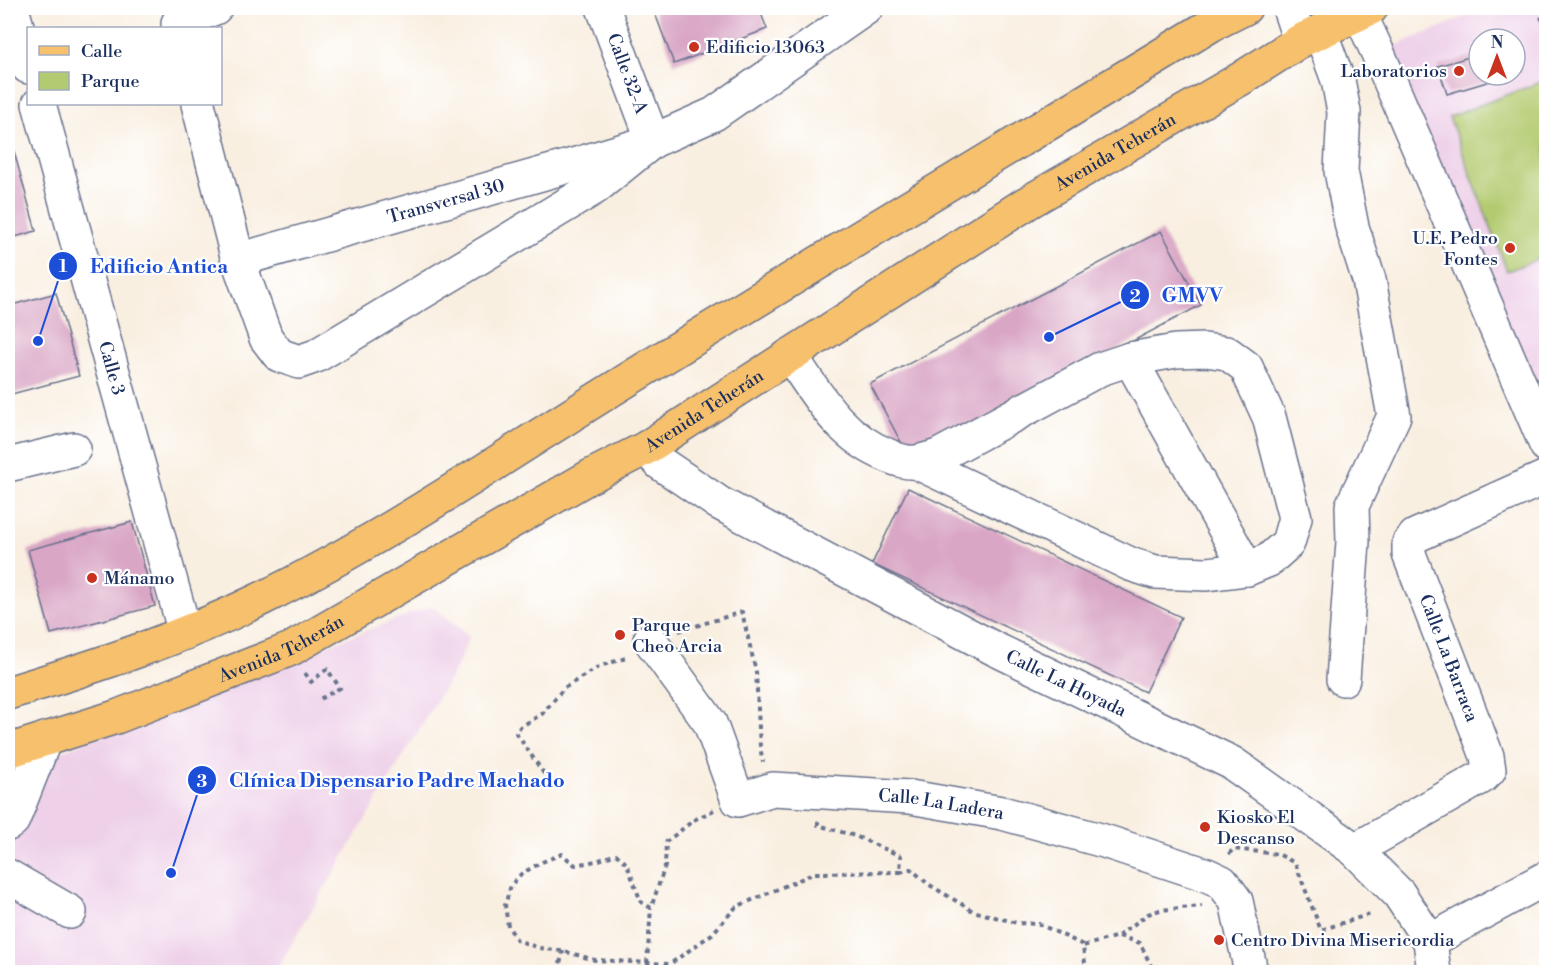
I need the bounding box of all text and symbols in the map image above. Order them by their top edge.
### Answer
legend [27,27,222,105]
north arrow [1467,27,1527,87]
street label: Calle 32-A [602,30,653,118]
text: N [1491,33,1504,53]
place label: Edificio 13063 [706,36,825,59]
text: Calle [81,40,122,63]
marker: Edificio 13063 [687,40,701,54]
place label: Laboratorios [1340,60,1447,83]
marker: Laboratorios [1452,64,1466,78]
text: Parque [81,70,140,93]
street label: Avenida Teherán [1050,108,1180,197]
street label: Transversal 30 [385,174,507,229]
place label: U.E. Pedro Fontes [1412,227,1498,271]
marker: U.E. Pedro Fontes [1503,241,1517,255]
callout: Edificio Antica [48,247,240,285]
text: 1 [59,255,68,278]
text: Edificio Antica [90,255,228,280]
callout: GMVV [1120,276,1235,314]
text: GMVV [1161,284,1223,309]
text: 2 [1129,285,1141,308]
street label: Calle 3 [93,339,130,398]
street label: Avenida Teherán [640,364,768,458]
place label: Mánamo [104,567,175,590]
marker: Mánamo [85,571,99,585]
street label: Calle La Barraca [1414,591,1484,726]
street label: Avenida Teherán [214,610,349,689]
place label: Parque Cheo Arcia [632,614,723,658]
marker: Parque Cheo Arcia [613,628,627,642]
street label: Calle La Hoyada [1002,645,1131,723]
callout: Clínica Dispensario Padre Machado [187,761,577,799]
text: Clínica Dispensario Padre Machado [229,769,565,794]
text: 3 [197,770,208,793]
street label: Calle La Ladera [878,784,1007,825]
place label: Kiosko El Descanso [1217,806,1296,850]
marker: Kiosko El Descanso [1198,820,1212,834]
place label: Centro Divina Misericordia [1231,929,1455,952]
marker: Centro Divina Misericordia [1212,933,1226,947]

